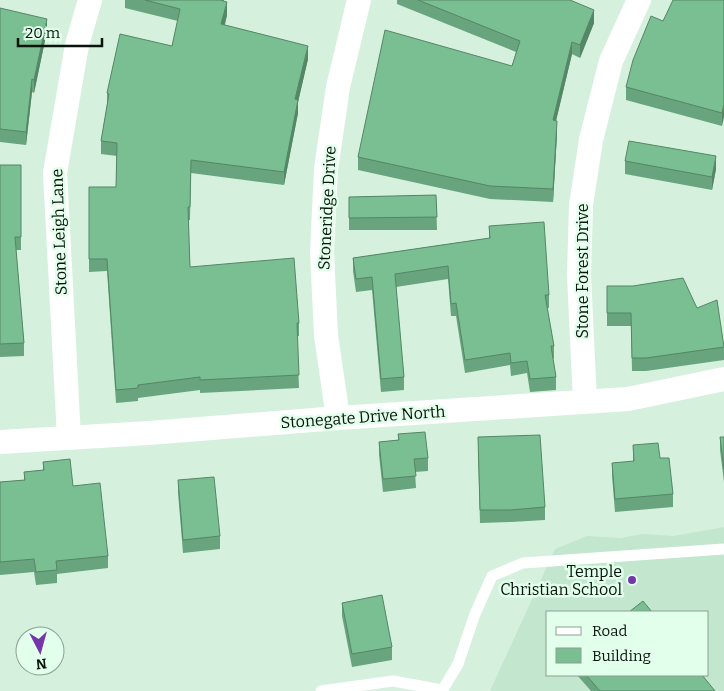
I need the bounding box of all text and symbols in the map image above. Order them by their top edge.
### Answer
scale bar [18,15,101,47]
text: 20 m [25,24,61,42]
street label: Stoneridge Drive [314,145,340,271]
street label: Stone Leigh Lane [47,168,71,296]
street label: Stone Forest Drive [573,203,592,339]
street label: Stonegate Drive North [280,402,446,432]
place label: Temple Christian School [500,562,622,599]
marker: Temple Christian School [626,574,638,586]
legend [546,611,709,676]
text: Road [592,622,627,640]
north arrow [15,626,65,676]
text: Building [592,647,651,665]
text: N [35,654,48,672]

